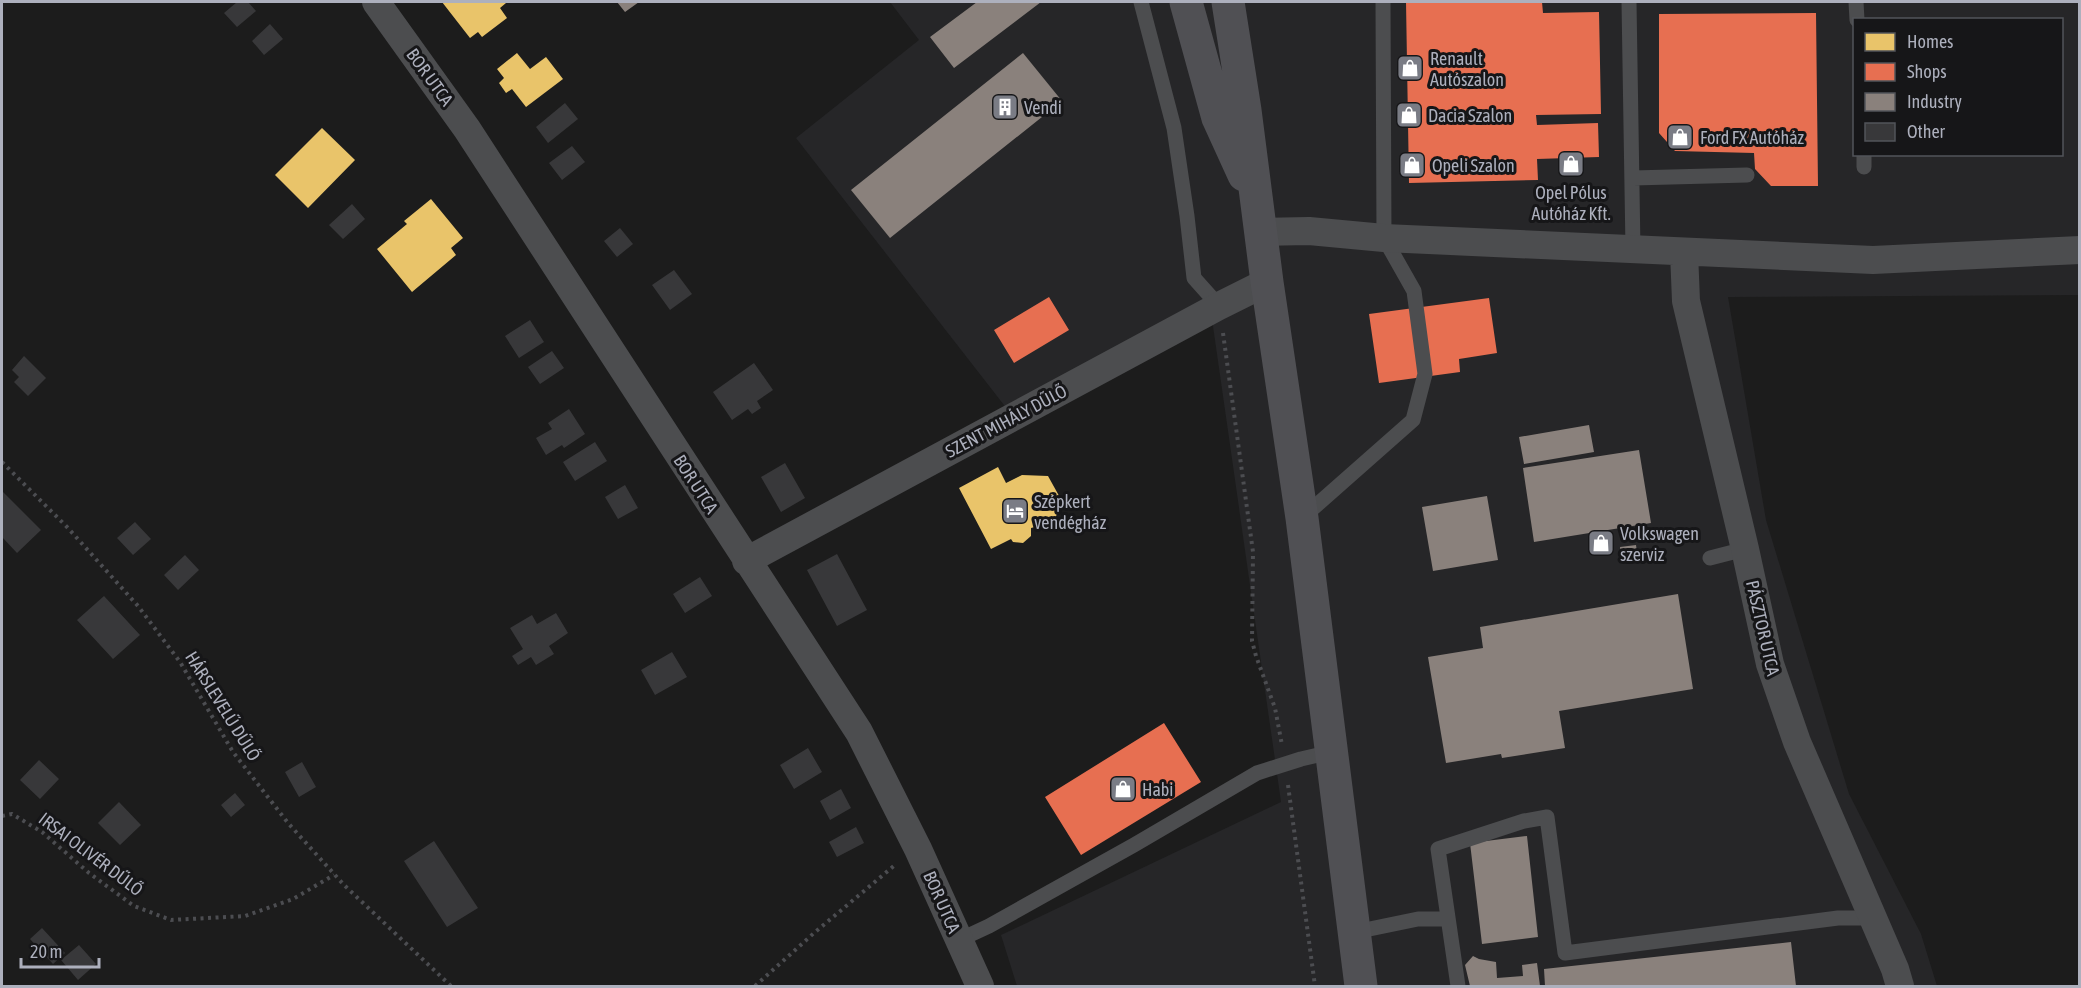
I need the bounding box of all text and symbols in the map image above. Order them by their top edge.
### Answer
legend [1853,18,2063,156]
text: Homes [1907,31,1953,52]
street label: BOR UTCA [402,44,458,110]
place label: Renault Autószalon [1430,48,1504,90]
shop icon: Renault Autószalon [1395,53,1425,83]
text: Shops [1907,61,1947,82]
text: Industry [1907,91,1962,112]
building icon: Vendi [990,92,1020,122]
place label: Vendi [1024,97,1062,118]
shop icon: Dacia Szalon [1394,100,1424,130]
place label: Dacia Szalon [1428,105,1512,126]
text: Other [1907,121,1946,142]
shop icon: Ford FX Autóház [1665,122,1695,152]
place label: Ford FX Autóház [1700,127,1805,148]
shop icon: Opel Pólus Autóház Kft. [1556,149,1586,179]
shop icon: Opeli Szalon [1397,150,1427,180]
place label: Opeli Szalon [1432,155,1515,176]
place label: Opel Pólus Autóház Kft. [1531,182,1611,224]
street label: SZENT MIHÁLY DŰLŐ [942,380,1070,462]
street label: BOR UTCA [669,451,723,517]
place label: Szépkert vendégház [1034,491,1107,533]
hotel icon: Szépkert vendégház [1000,496,1030,526]
place label: Volkswagen szerviz [1620,523,1699,565]
shop icon: Volkswagen szerviz [1586,528,1616,558]
street label: PÁSZTOR UTCA [1742,578,1784,678]
street label: HÁRSLEVELŰ DŰLŐ [181,647,265,765]
shop icon: Habi [1108,774,1138,804]
place label: Habi [1142,779,1174,800]
street label: IRSAI OLIVÉR DŰLŐ [35,808,147,900]
street label: BOR UTCA [919,868,965,936]
scale bar [21,931,99,969]
text: 20 m [30,941,62,962]

